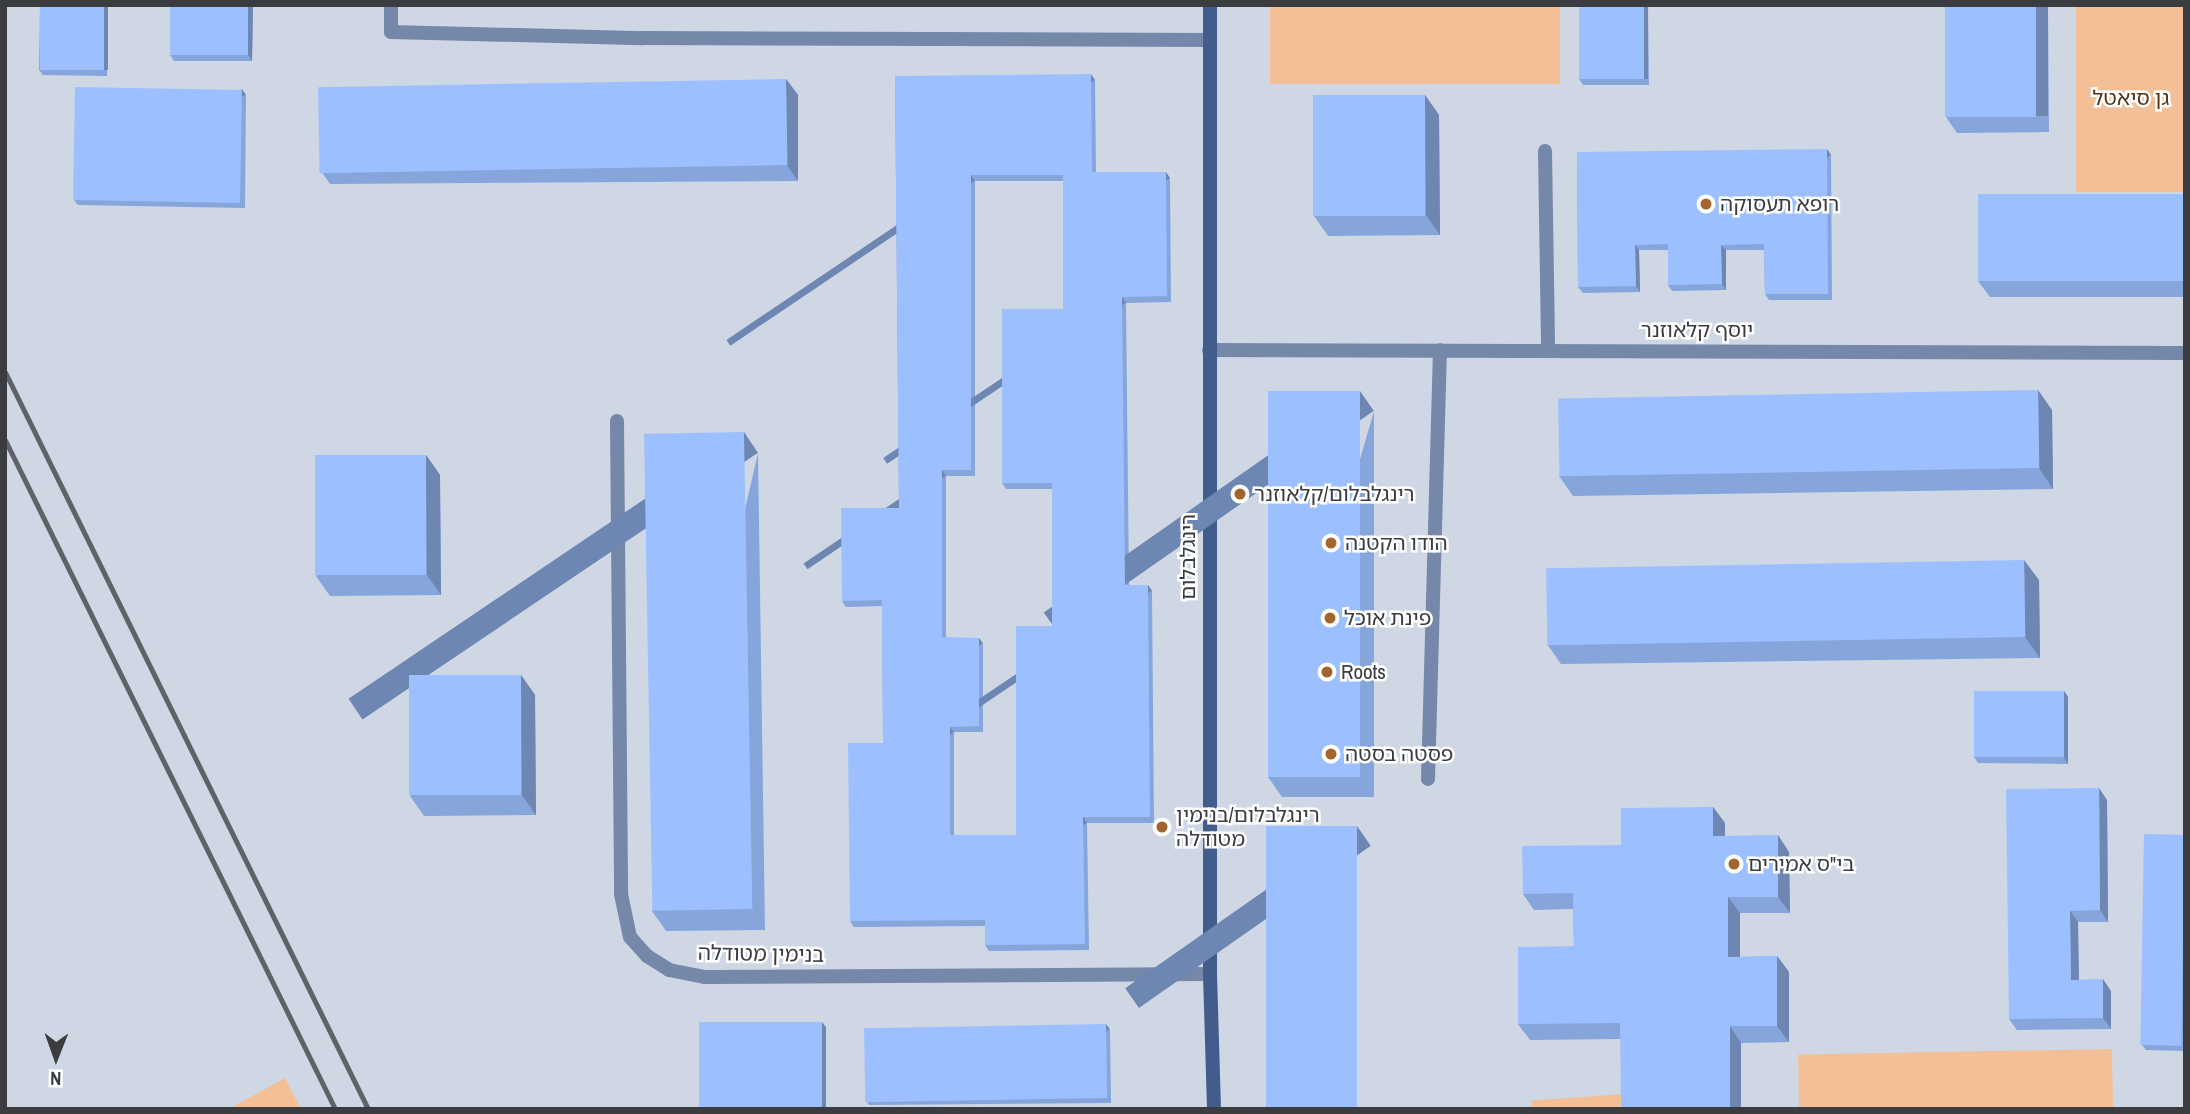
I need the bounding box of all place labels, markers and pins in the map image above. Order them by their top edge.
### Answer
place label: רופא תעסוקה [1720,191,1839,217]
marker: רופא תעסוקה [1698,196,1714,212]
place label: רינגלבלום/קלאוזנר [1254,481,1415,507]
marker: רינגלבלום/קלאוזנר [1232,486,1248,502]
place label: הודו הקטנה [1345,530,1448,556]
marker: הודו הקטנה [1323,535,1339,551]
place label: פינת אוכל [1344,605,1431,631]
marker: פינת אוכל [1322,610,1338,626]
place label: Roots [1341,659,1386,685]
marker: Roots [1319,664,1335,680]
place label: פסטה בסטה [1345,741,1453,767]
marker: פסטה בסטה [1323,746,1339,762]
place label: רינגלבלום/בנימין מטודלה [1176,802,1320,852]
marker: רינגלבלום/בנימין מטודלה [1154,819,1170,835]
place label: בי"ס אמירים [1748,851,1854,877]
marker: בי"ס אמירים [1726,856,1742,872]

